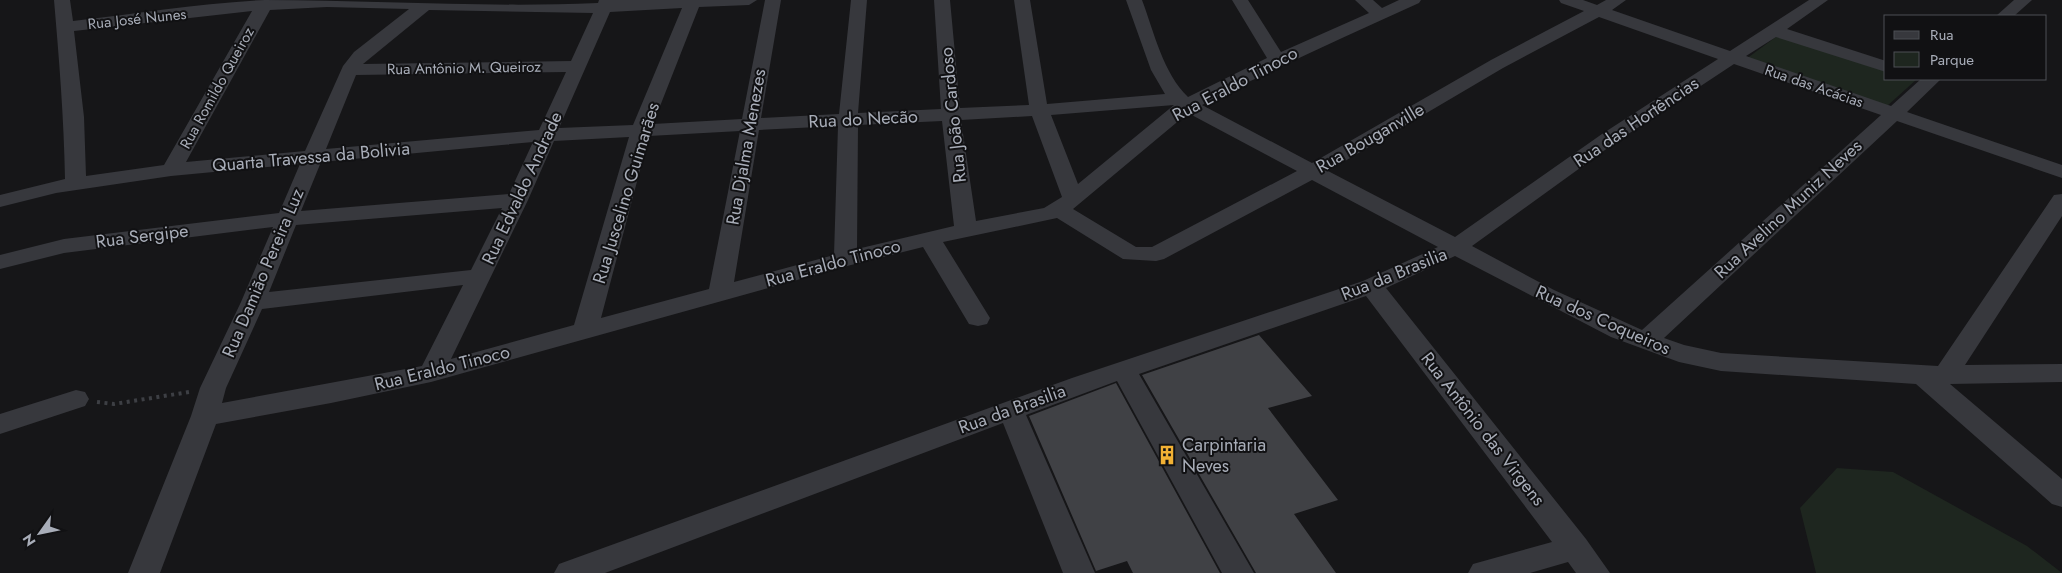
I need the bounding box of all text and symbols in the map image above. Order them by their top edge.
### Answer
street label: Rua José Nunes [87,3,187,35]
legend [1884,15,2047,80]
street label: Rua Romildo Queiroz [174,23,260,153]
text: Rua [1930,24,1954,46]
street label: Rua Eraldo Tinoco [1168,40,1302,128]
street label: Rua João Cardoso [933,46,973,184]
text: Parque [1930,49,1974,71]
street label: Rua Antônio M. Queiroz [387,56,541,80]
street label: Rua das Acácias [1762,59,1866,113]
street label: Rua Djalma Menezes [719,67,773,227]
street label: Rua das Hortências [1568,70,1704,174]
street label: Rua Bouganville [1311,96,1429,180]
street label: Rua Juscelino Guimarães [586,99,666,287]
street label: Rua do Necão [808,103,919,135]
street label: Rua Edvaldo Andrade [475,107,569,269]
street label: Rua Avelino Muniz Neves [1708,133,1868,285]
street label: Quarta Travessa da Bolivia [211,135,411,179]
street label: Rua Damião Pereira Luz [216,184,311,362]
street label: Rua Sergipe [94,217,190,255]
street label: Rua Eraldo Tinoco [763,232,904,294]
street label: Rua da Brasilia [1337,241,1451,307]
street label: Rua dos Coqueiros [1531,279,1675,361]
street label: Rua Eraldo Tinoco [372,339,513,397]
street label: Rua Antônio das Virgens [1415,347,1551,511]
street label: Rua da Brasilia [955,378,1069,440]
place label: Carpintaria Neves [1182,432,1266,479]
building icon: Carpintaria Neves [1156,444,1178,466]
north arrow [15,508,65,558]
text: N [18,530,41,550]

